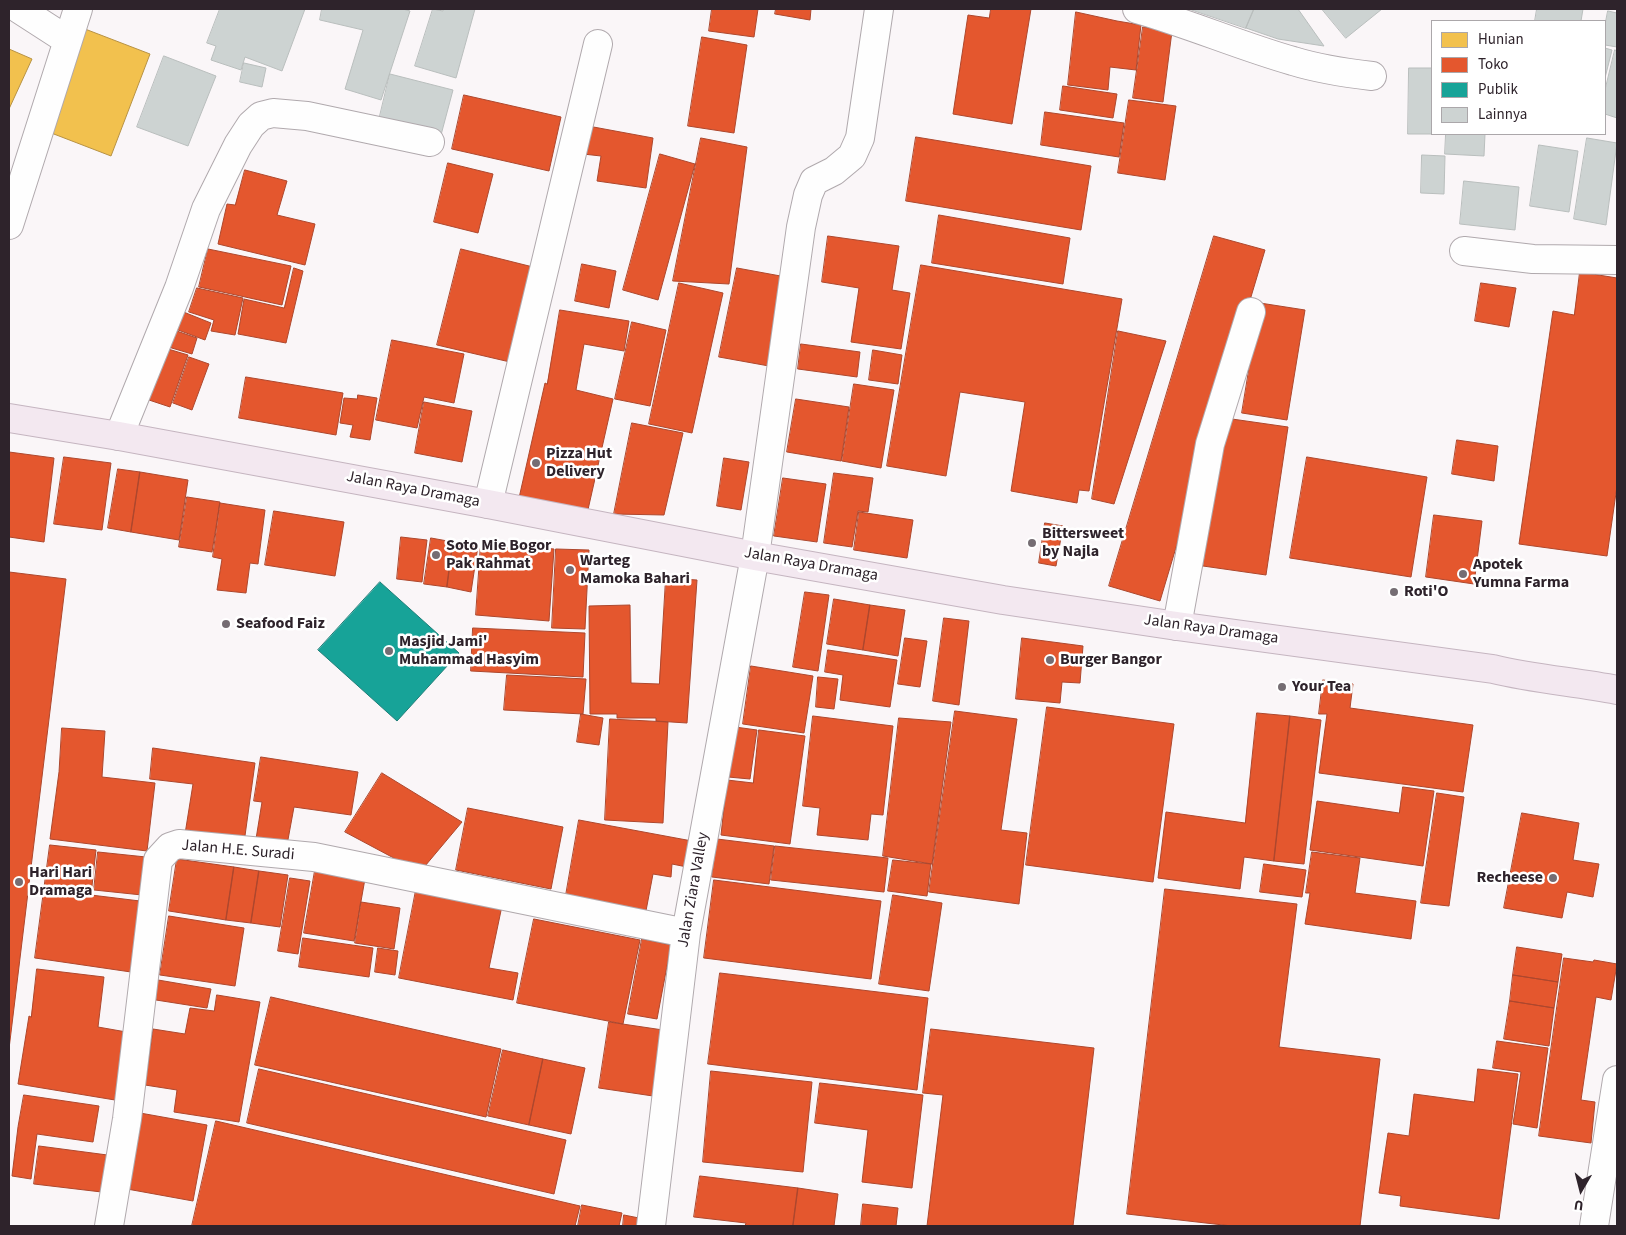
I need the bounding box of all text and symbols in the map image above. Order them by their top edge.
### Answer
legend [1431,20,1606,135]
text: Hunian [1478,29,1524,50]
text: Toko [1478,54,1508,75]
text: Publik [1478,79,1518,100]
text: Lainnya [1478,104,1527,125]
place label: Pizza Hut Delivery [546,444,612,482]
marker: Pizza Hut Delivery [530,457,542,469]
street label: Jalan Raya Dramaga [345,468,481,512]
place label: Bittersweet by Najla [1042,524,1124,562]
place label: Soto Mie Bogor Pak Rahmat [446,536,551,574]
marker: Bittersweet by Najla [1026,537,1038,549]
street label: Jalan Raya Dramaga [743,544,879,586]
marker: Soto Mie Bogor Pak Rahmat [430,549,442,561]
place label: Warteg Mamoka Bahari [580,551,690,589]
place label: Apotek Yumna Farma [1473,555,1569,593]
marker: Warteg Mamoka Bahari [564,564,576,576]
marker: Apotek Yumna Farma [1457,568,1469,580]
place label: Roti'O [1404,582,1448,602]
marker: Roti'O [1388,586,1400,598]
street label: Jalan Raya Dramaga [1143,611,1279,649]
place label: Seafood Faiz [236,614,325,634]
marker: Seafood Faiz [220,618,232,630]
place label: Masjid Jami' Muhammad Hasyim [399,632,539,670]
marker: Masjid Jami' Muhammad Hasyim [383,645,395,657]
place label: Burger Bangor [1060,650,1162,670]
marker: Burger Bangor [1044,654,1056,666]
place label: Your Tea [1292,677,1351,697]
marker: Your Tea [1276,681,1288,693]
street label: Jalan Ziara Valley [674,831,714,949]
street label: Jalan H.E. Suradi [181,837,295,865]
place label: Hari Hari Dramaga [29,863,92,901]
place label: Recheese [1476,868,1543,888]
marker: Recheese [1547,872,1559,884]
marker: Hari Hari Dramaga [13,876,25,888]
north arrow [1556,1165,1606,1215]
text: U [1573,1194,1585,1215]

